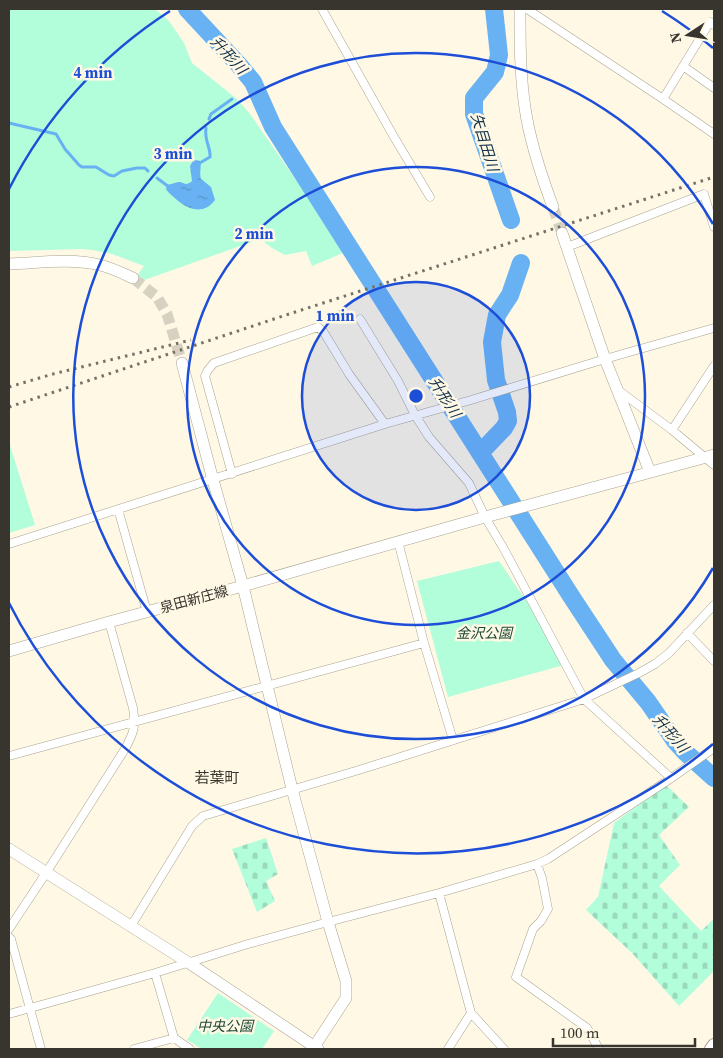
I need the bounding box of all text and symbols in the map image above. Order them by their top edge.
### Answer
north arrow [663,10,713,60]
water label: 升形川 [206,31,253,80]
text: N [664,31,686,45]
text: 4 min [74,62,112,83]
water label: 矢目田川 [466,110,504,176]
text: 3 min [154,143,192,164]
text: 2 min [235,223,273,244]
text: 1 min [316,305,354,326]
water label: 升形川 [424,372,467,423]
centre of rings [407,387,425,405]
street label: 泉田新庄線 [158,580,230,618]
park label: 金沢公園 [456,623,514,643]
water label: 升形川 [648,709,695,758]
district label: 若葉町 [194,767,240,788]
park label: 中央公園 [197,1016,255,1036]
scale bar [553,1016,696,1048]
text: 100 m [560,1022,600,1043]

